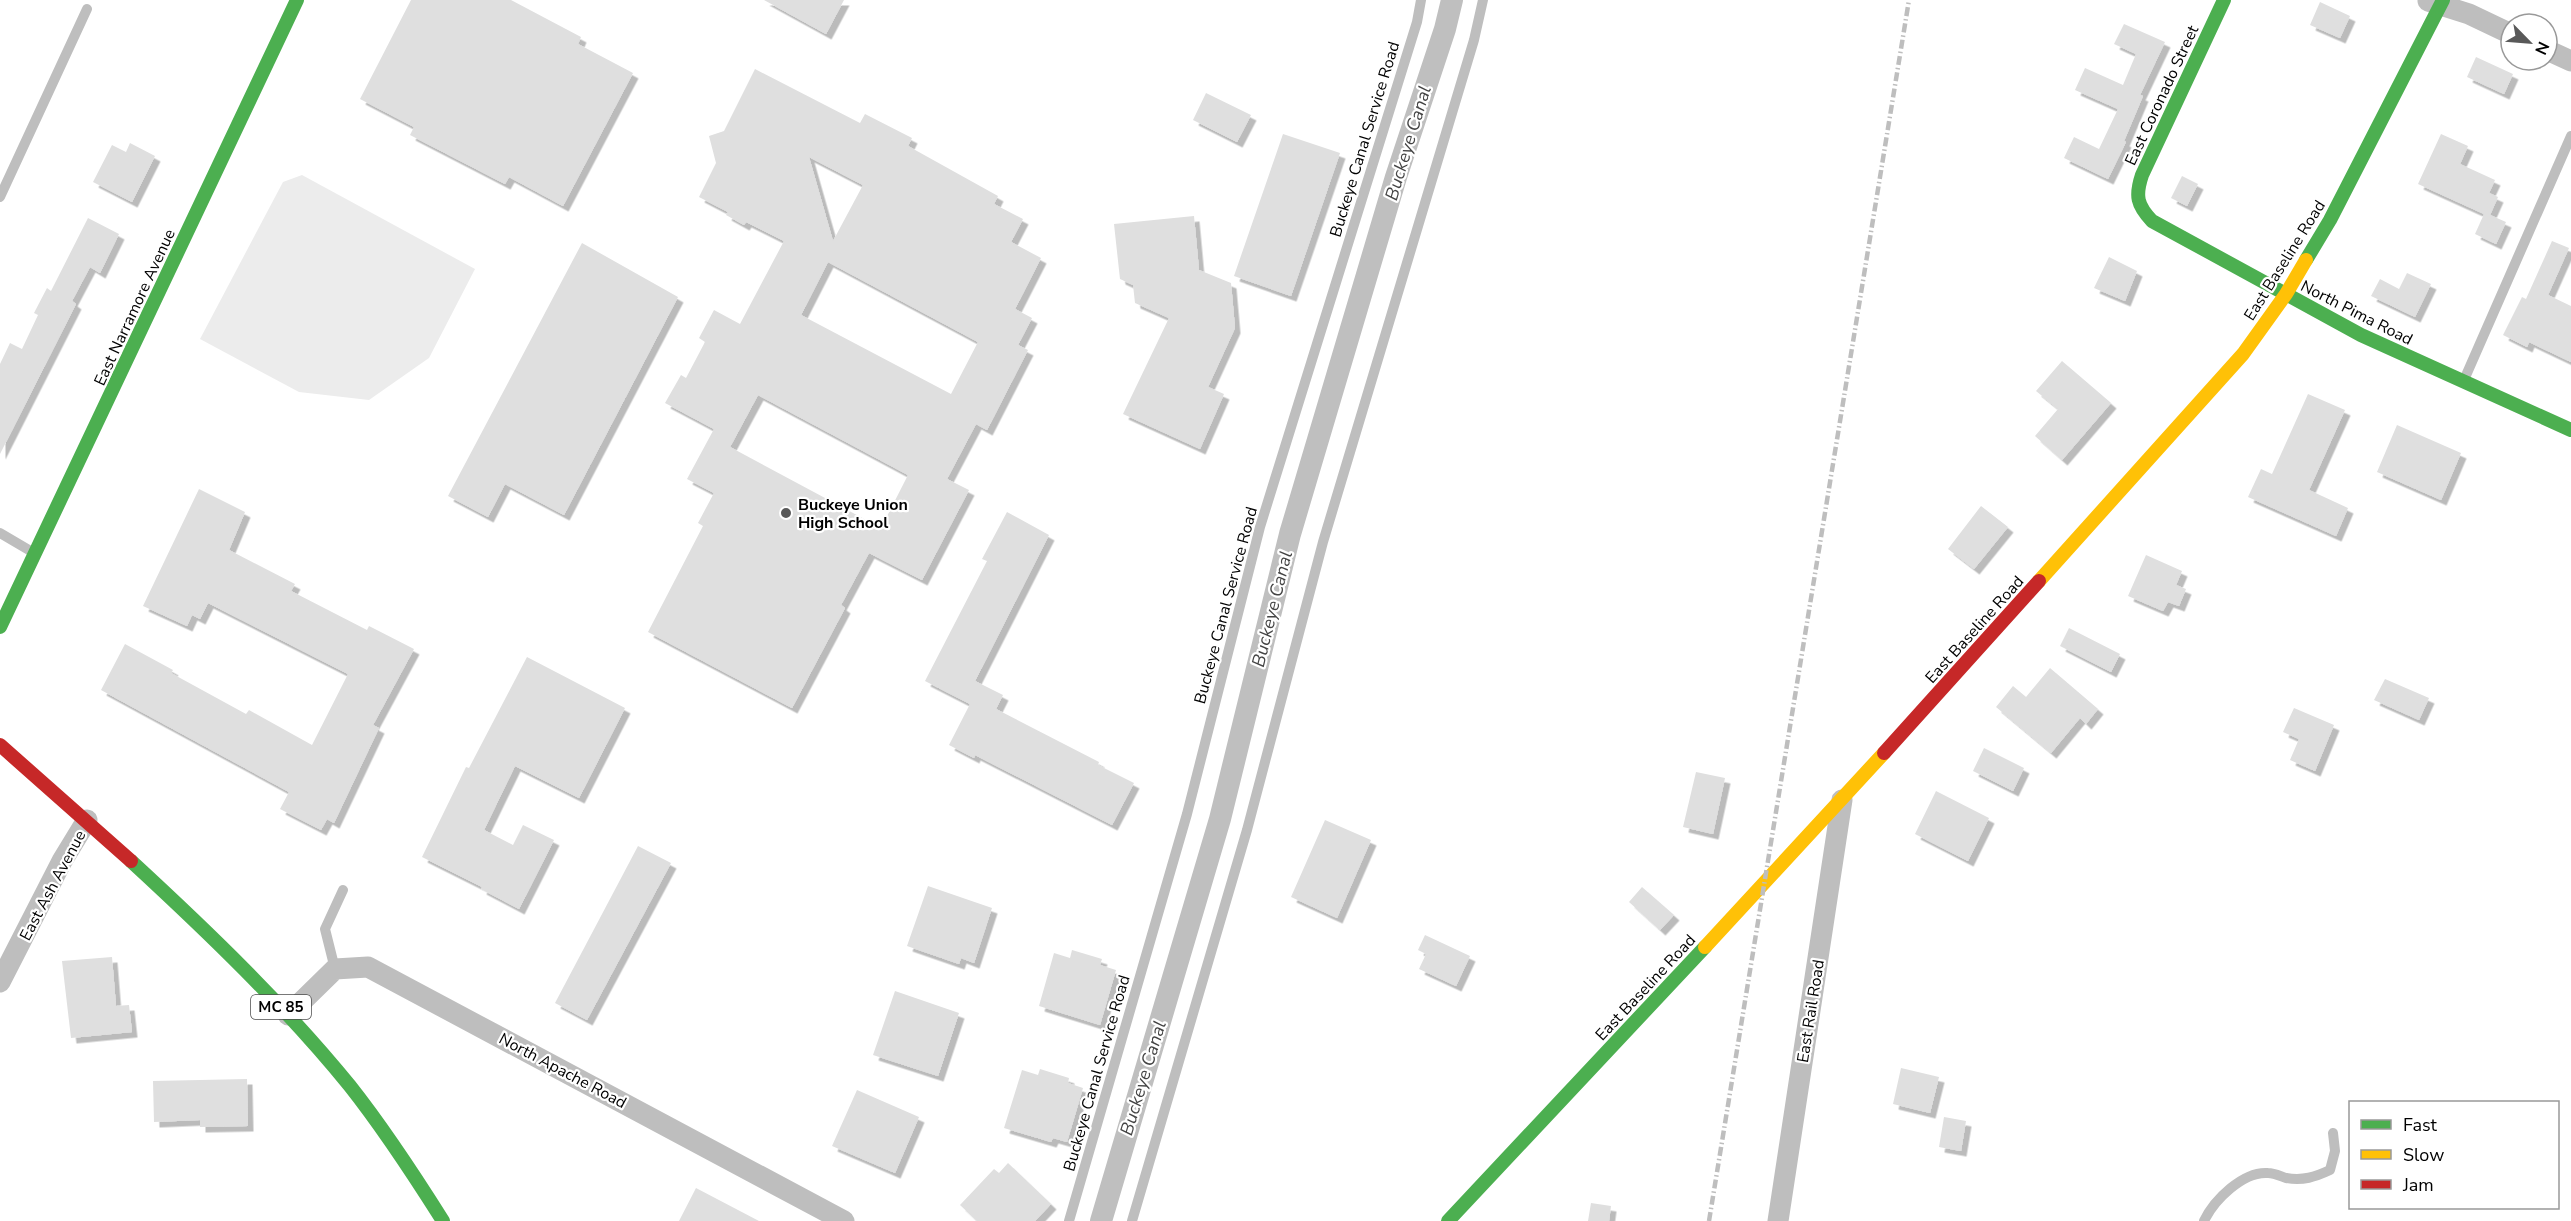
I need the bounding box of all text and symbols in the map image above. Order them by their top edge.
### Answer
north arrow [2499,12,2559,72]
street label: East Coronado Street [2120,21,2204,169]
text: N [2529,38,2554,58]
street label: Buckeye Canal Service Road [1325,39,1405,240]
water label: Buckeye Canal [1379,83,1437,203]
street label: East Baseline Road [2239,196,2331,325]
street label: East Narramore Avenue [89,226,181,389]
street label: North Pima Road [2297,275,2416,351]
place label: Buckeye Union High School [798,494,908,534]
street label: Buckeye Canal Service Road [1189,504,1263,706]
marker: Buckeye Union High School [779,506,793,520]
water label: Buckeye Canal [1246,549,1298,669]
street label: East Baseline Road [1920,571,2029,688]
street label: East Ash Avenue [15,826,91,944]
street label: East Baseline Road [1591,930,1701,1046]
street label: East Rail Road [1792,958,1830,1064]
street label: Buckeye Canal Service Road [1058,973,1136,1174]
road number: MC 85 [251,995,311,1019]
water label: Buckeye Canal [1114,1018,1172,1138]
street label: North Apache Road [495,1028,630,1114]
legend [2349,1101,2559,1209]
text: Fast [2403,1113,2438,1137]
text: Slow [2403,1143,2444,1167]
text: Jam [2402,1173,2434,1197]

